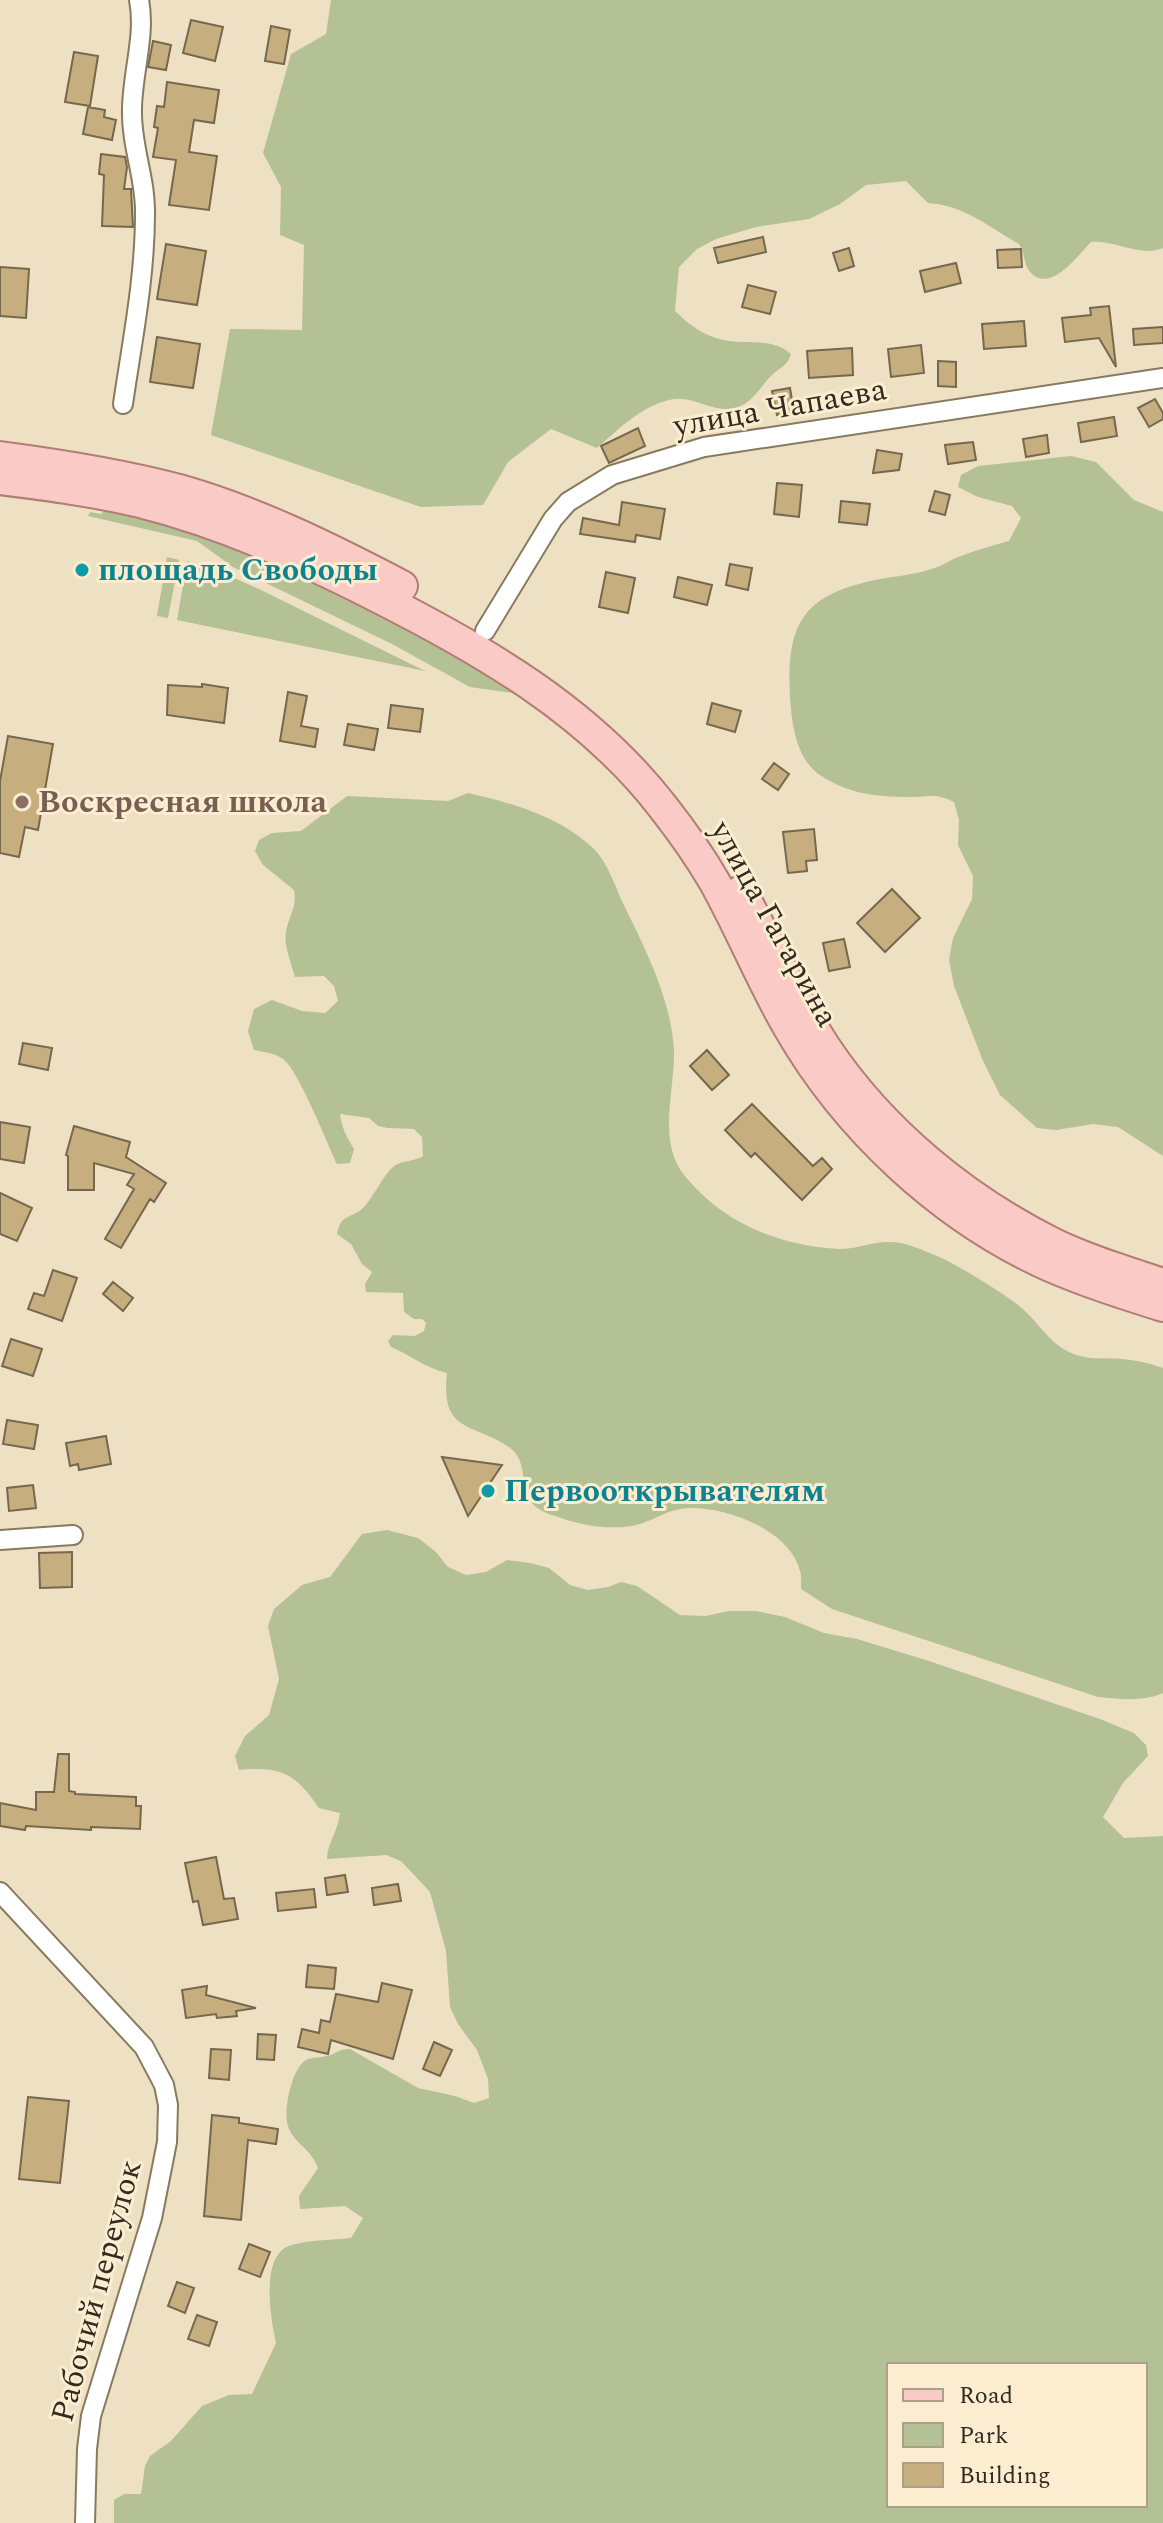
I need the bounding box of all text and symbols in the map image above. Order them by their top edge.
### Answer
street label: улица Чапаева [669,365,891,451]
place label: площадь Свободы [98,546,378,595]
marker: площадь Свободы [73,561,91,579]
place label: Воскресная школа [38,778,328,827]
marker: Воскресная школа [13,793,31,811]
street label: улица Гагарина [696,811,851,1037]
place label: Первооткрывателям [504,1467,825,1516]
marker: Первооткрывателям [479,1482,497,1500]
street label: Рабочий переулок [38,2154,156,2428]
legend [887,2363,1147,2507]
text: Road [959,2378,1013,2414]
text: Park [959,2418,1009,2454]
text: Building [959,2458,1051,2494]

